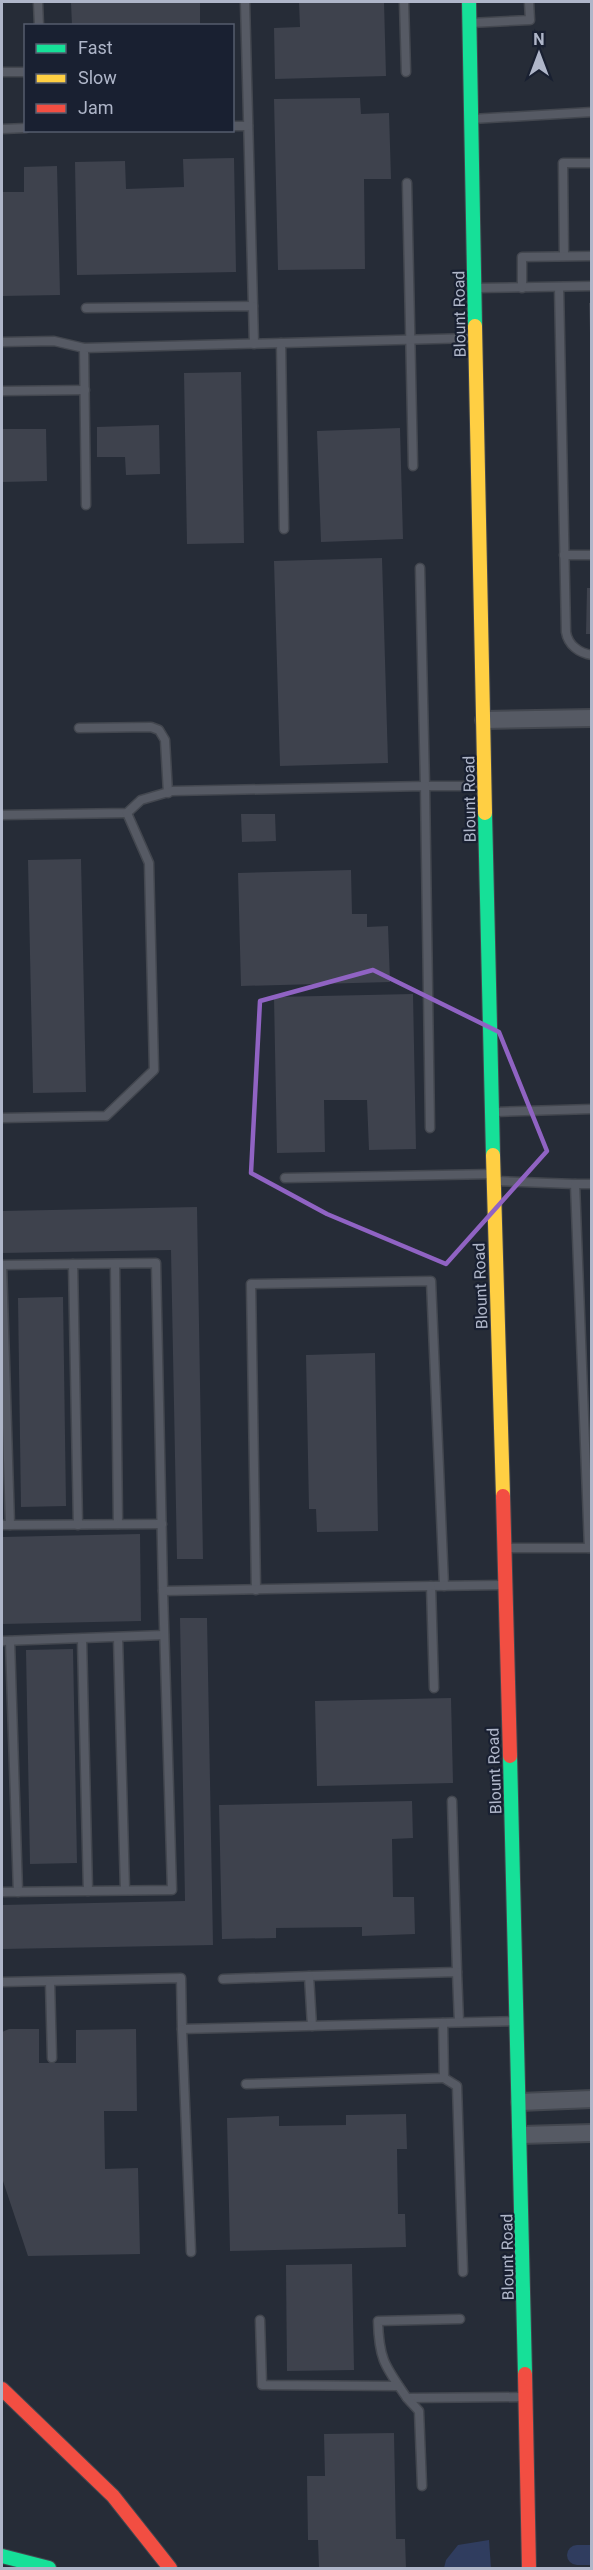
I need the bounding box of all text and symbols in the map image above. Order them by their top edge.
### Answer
legend [24,24,234,132]
north arrow [509,24,569,84]
text: N [533,30,545,49]
text: Fast [78,37,113,58]
text: Slow [78,67,117,88]
text: Jam [78,97,114,118]
street label: Blount Road [449,271,470,357]
street label: Blount Road [459,756,480,842]
street label: Blount Road [469,1242,492,1330]
street label: Blount Road [483,1727,506,1815]
street label: Blount Road [497,2214,518,2300]

